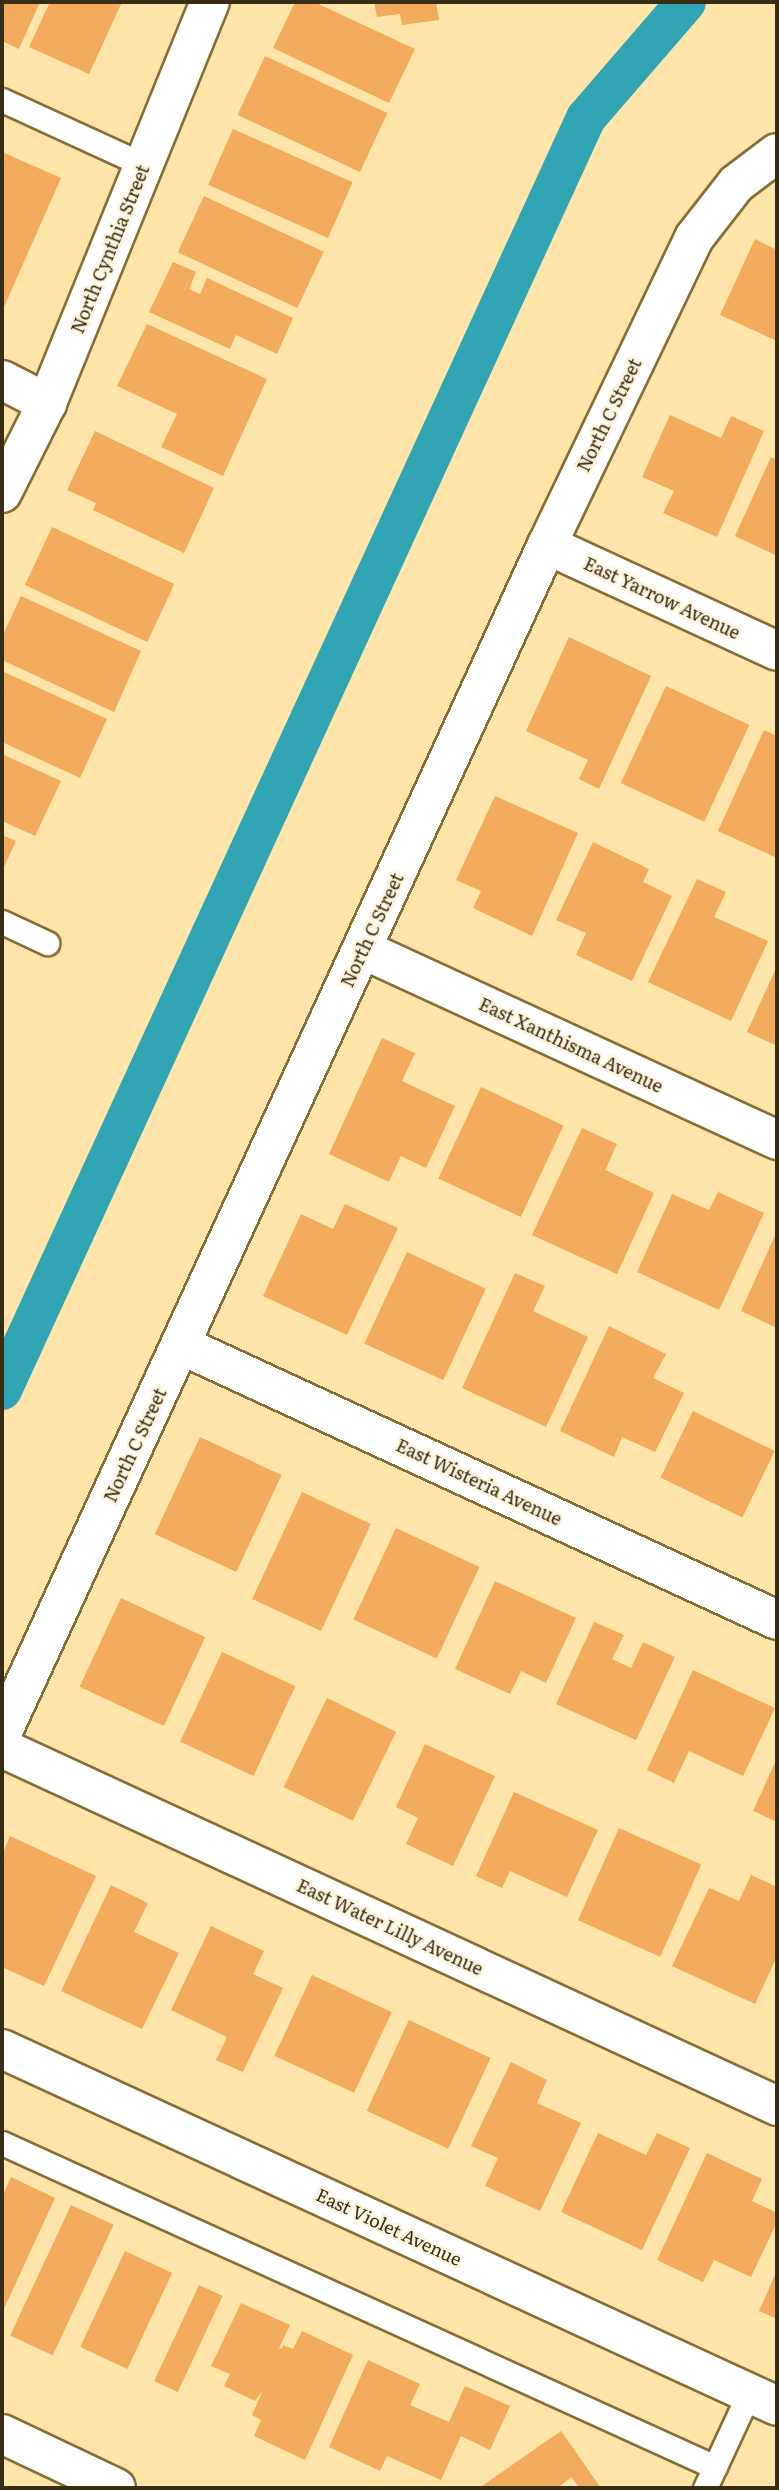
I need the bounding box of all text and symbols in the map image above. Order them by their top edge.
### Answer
street label: North Cynthia Street [66,162,154,336]
street label: North C Street [572,355,646,475]
street label: East Yarrow Avenue [580,552,744,644]
street label: North C Street [336,869,408,991]
street label: East Xanthisma Avenue [475,993,667,1097]
street label: North C Street [99,1384,171,1506]
street label: East Wisteria Avenue [393,1434,565,1530]
street label: East Water Lilly Avenue [293,1874,487,1980]
street label: East Violet Avenue [313,2184,465,2270]

